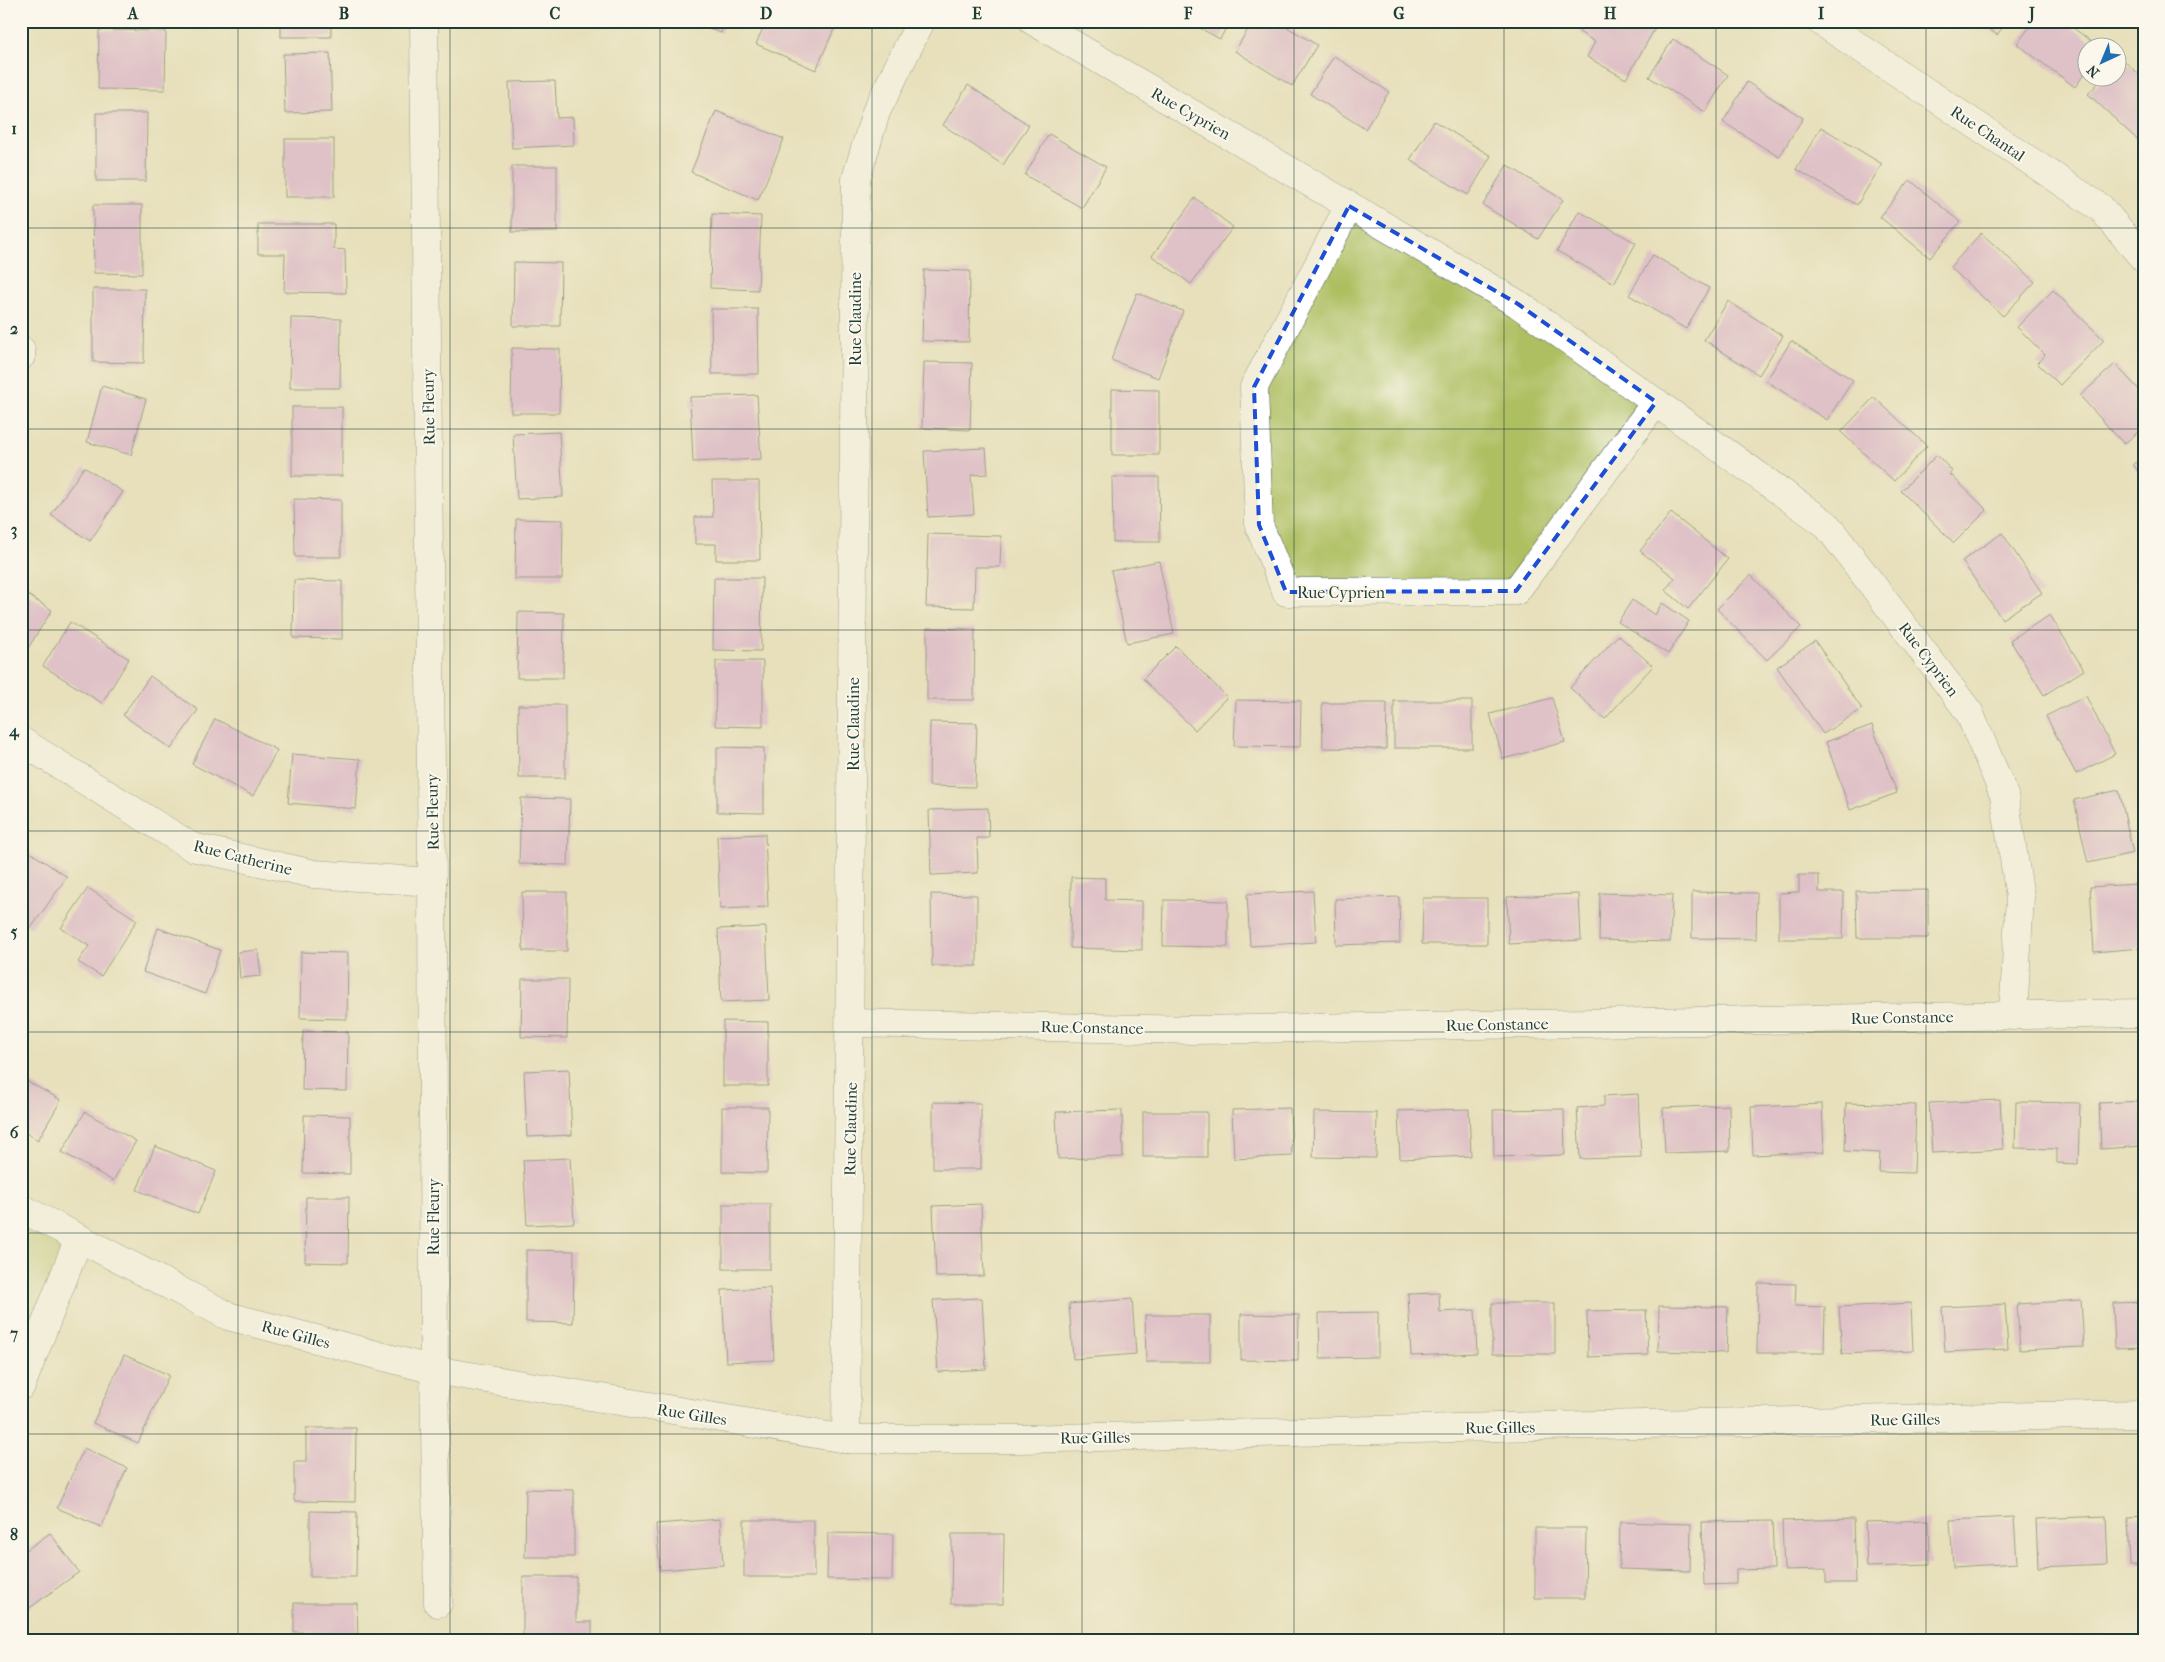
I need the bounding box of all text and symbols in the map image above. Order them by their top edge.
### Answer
text: A [127,4,139,23]
text: B [339,4,349,23]
text: C [550,4,561,23]
text: D [760,4,772,23]
text: E [972,4,982,23]
text: F [1183,4,1193,23]
text: G [1393,4,1405,23]
text: H [1604,4,1617,23]
text: I [1818,4,1825,23]
text: J [2027,4,2035,24]
north arrow [2078,38,2128,88]
text: N [2083,61,2103,81]
street label: Rue Cyprien [1148,83,1234,144]
street label: Rue Chantal [1947,102,2029,166]
text: 1 [11,119,17,138]
street label: Rue Claudine [846,272,865,366]
text: 2 [10,319,18,338]
street label: Rue Fleury [418,368,439,446]
text: 3 [11,520,17,540]
street label: Rue Cyprien [1297,583,1386,602]
street label: Rue Cyprien [1894,618,1963,701]
street label: Rue Claudine [844,677,863,771]
text: 4 [8,721,20,741]
street label: Rue Fleury [422,773,443,851]
street label: Rue Catherine [192,836,294,879]
text: 5 [11,922,18,941]
street label: Rue Constance [1850,1007,1954,1028]
street label: Rue Constance [1445,1014,1549,1035]
street label: Rue Constance [1040,1017,1144,1038]
street label: Rue Claudine [840,1082,861,1176]
text: 6 [10,1123,19,1142]
street label: Rue Fleury [424,1178,443,1255]
street label: Rue Gilles [259,1316,332,1353]
text: 7 [9,1324,18,1343]
street label: Rue Gilles [656,1400,728,1429]
street label: Rue Gilles [1870,1409,1940,1430]
street label: Rue Gilles [1465,1417,1535,1438]
street label: Rue Gilles [1060,1427,1130,1448]
text: 8 [10,1525,18,1544]

